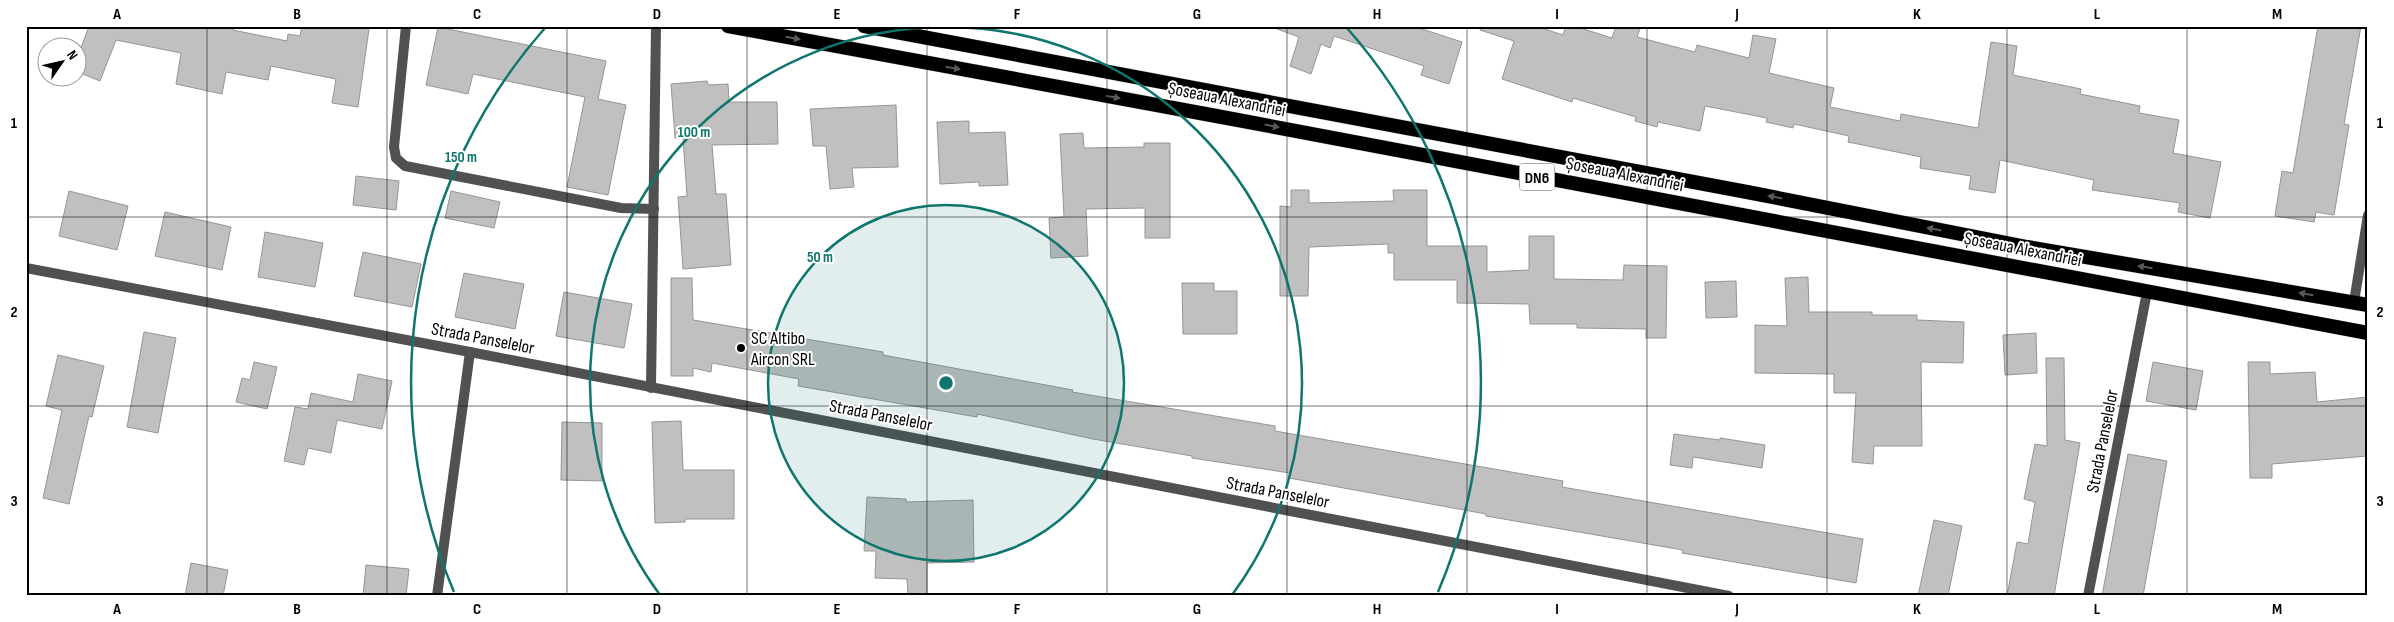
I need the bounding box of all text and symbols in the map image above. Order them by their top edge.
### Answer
text: A [112,5,121,24]
text: B [293,5,301,24]
text: C [473,5,481,24]
text: D [653,5,661,24]
text: E [834,5,841,24]
text: F [1014,5,1021,24]
text: G [1193,5,1201,24]
text: H [1373,5,1381,24]
text: I [1555,5,1559,24]
text: J [1734,5,1739,24]
text: K [1913,5,1921,24]
text: L [2094,5,2101,24]
text: M [2272,5,2282,24]
one-way arrow [785,35,801,43]
north arrow [38,38,88,88]
text: N [63,47,82,63]
one-way arrow [945,64,961,72]
street label: Șoseaua Alexandriei [1166,78,1287,121]
one-way arrow [1105,93,1121,101]
text: 1 [11,114,18,133]
text: 1 [2377,114,2384,133]
text: 100 m [678,123,710,142]
one-way arrow [1265,123,1281,131]
text: 150 m [445,148,477,167]
street label: Șoseaua Alexandriei [1564,153,1685,196]
road number: DN6 [1520,163,1554,190]
one-way arrow [1767,193,1782,201]
one-way arrow [1926,225,1941,233]
street label: Șoseaua Alexandriei [1962,228,2083,271]
text: 50 m [807,248,833,267]
one-way arrow [2137,263,2153,271]
one-way arrow [2297,289,2313,297]
text: 2 [10,303,18,322]
text: 2 [2376,303,2384,322]
street label: Strada Panselelor [430,318,536,359]
place label: SC Altibo Aircon SRL [750,328,815,370]
marker: SC Altibo Aircon SRL [735,342,747,354]
centre of rings [937,374,955,392]
street label: Strada Panselelor [2082,388,2123,494]
street label: Strada Panselelor [828,395,934,436]
street label: Strada Panselelor [1225,472,1331,513]
text: 3 [10,492,18,511]
text: 3 [2376,492,2384,511]
text: A [112,600,121,619]
text: B [293,600,301,619]
text: C [473,600,481,619]
text: D [653,600,661,619]
text: E [834,600,841,619]
text: F [1014,600,1021,619]
text: G [1193,600,1201,619]
text: H [1373,600,1381,619]
text: I [1555,600,1559,619]
text: J [1734,600,1739,619]
text: K [1913,600,1921,619]
text: L [2094,600,2101,619]
text: M [2272,600,2282,619]

